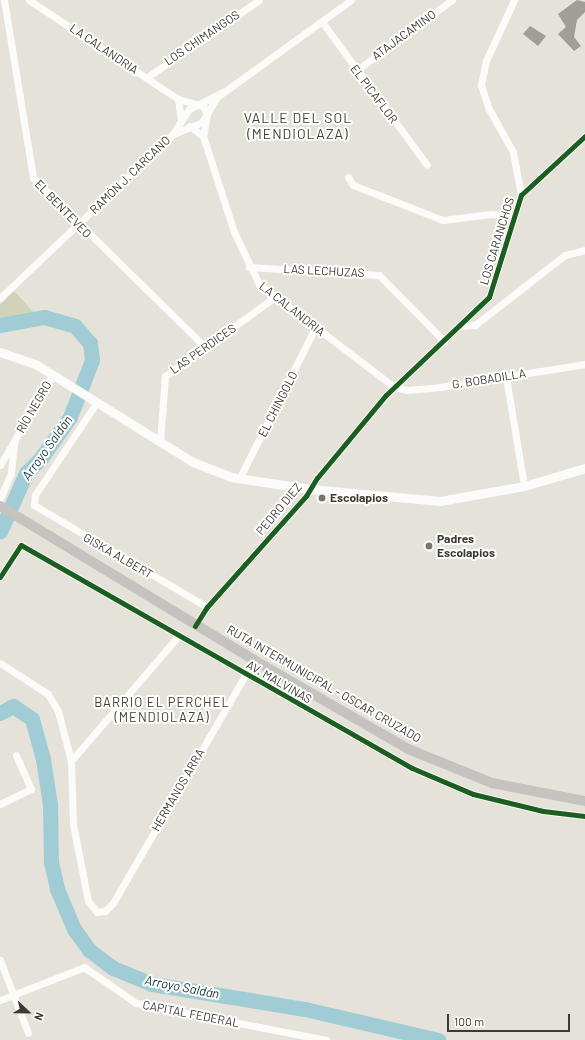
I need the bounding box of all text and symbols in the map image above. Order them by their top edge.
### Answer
street label: ATAJACAMINO [369,7,439,63]
street label: LOS CHIMANGOS [162,8,242,68]
street label: LA CALANDRIA [67,21,141,77]
street label: EL PICAFLOR [347,62,401,126]
district label: VALLE DEL SOL (MENDIOLAZA) [244,110,352,142]
street label: RAMÓN J. CARCANO [87,133,173,217]
street label: EL BENTEVEO [32,177,94,241]
street label: LOS CARANCHOS [477,195,517,287]
street label: LAS LECHUZAS [283,262,365,280]
street label: LA CALANDRIA [256,279,328,339]
street label: LAS PERDICES [167,321,239,377]
street label: G. BOBADILLA [451,366,527,392]
street label: EL CHINGOLO [255,369,301,439]
street label: RÍO NEGRO [13,378,55,436]
water label: Arroyo Saldán [18,413,76,483]
street label: PEDRO DIEZ [253,480,305,538]
place label: Escolapios [330,491,388,505]
marker: Escolapios [317,493,327,503]
street label: GISKA ALBERT [81,530,155,582]
place label: Padres Escolapios [437,532,495,560]
marker: Padres Escolapios [424,541,434,551]
street label: RUTA INTERMUNICIPAL - OSCAR CRUZADO [224,622,424,746]
street label: AV. MALVINAS [244,657,314,707]
district label: BARRIO EL PERCHEL (MENDIOLAZA) [94,695,230,726]
street label: HERMANOS ARRA [149,746,207,834]
water label: Arroyo Saldán [143,972,221,1002]
north arrow [8,992,48,1032]
street label: CAPITAL FEDERAL [141,998,241,1030]
scale bar [449,1006,572,1032]
text: N [32,1011,47,1023]
text: 100 m [454,1014,484,1028]

